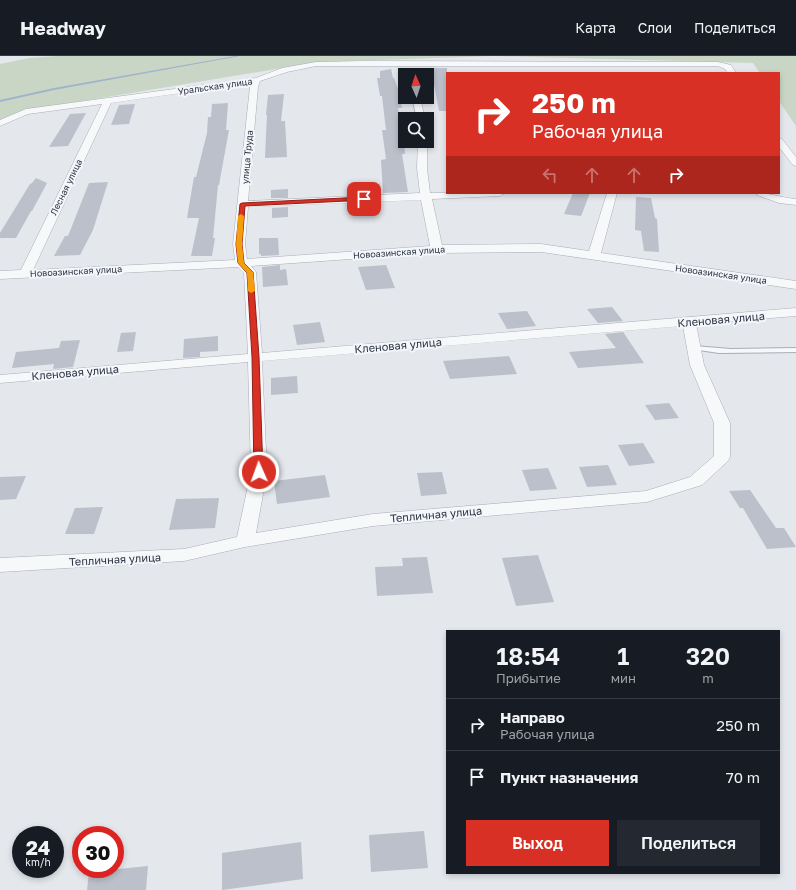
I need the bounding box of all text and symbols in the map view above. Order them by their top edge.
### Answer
text: Headway [20,16,106,39]
text: Карта [575,19,616,36]
text: Слои [638,19,672,36]
text: Поделиться [694,19,776,36]
north arrow [398,68,434,104]
map controls [398,68,434,148]
street label: Уральская улица [177,75,253,97]
text: 250 m [532,86,616,119]
icon: right [466,88,518,140]
button: search [398,112,434,148]
text: Рабочая улица [532,120,663,142]
street label: улица Труда [239,130,255,184]
street label: Лесная улица [48,157,84,217]
icon: left [539,164,561,186]
icon: ahead [581,164,603,186]
icon: ahead [623,164,645,186]
icon: right [665,164,687,186]
pin [347,182,381,216]
icon: arrive [353,188,375,210]
street label: Новоазинская улица [353,243,445,261]
street label: Новоазинская улица [675,262,767,286]
street label: Новоазинская улица [30,263,122,279]
street label: Кленовая улица [677,309,765,329]
street label: Кленовая улица [354,335,442,355]
street label: Кленовая улица [31,362,119,382]
position arrow [238,451,280,493]
street label: Тепличная улица [389,504,483,524]
street label: Тепличная улица [69,550,161,568]
text: 18:54 [496,641,560,670]
text: 1 [617,641,629,670]
text: 320 [686,641,730,670]
text: Прибытие [496,670,561,686]
text: мин [611,670,636,686]
text: m [702,670,714,686]
text: Направо [500,708,565,726]
icon: right [466,714,488,736]
text: 250 m [716,716,760,734]
text: Рабочая улица [500,726,595,742]
icon: arrive [466,766,488,788]
text: Пункт назначения [500,768,638,786]
text: 70 m [726,768,760,786]
button: Выход [466,820,609,866]
button: Поделиться [617,820,760,866]
speed limit sign: 30 [72,826,124,878]
text: 24 [26,835,50,859]
text: km/h [25,856,51,868]

